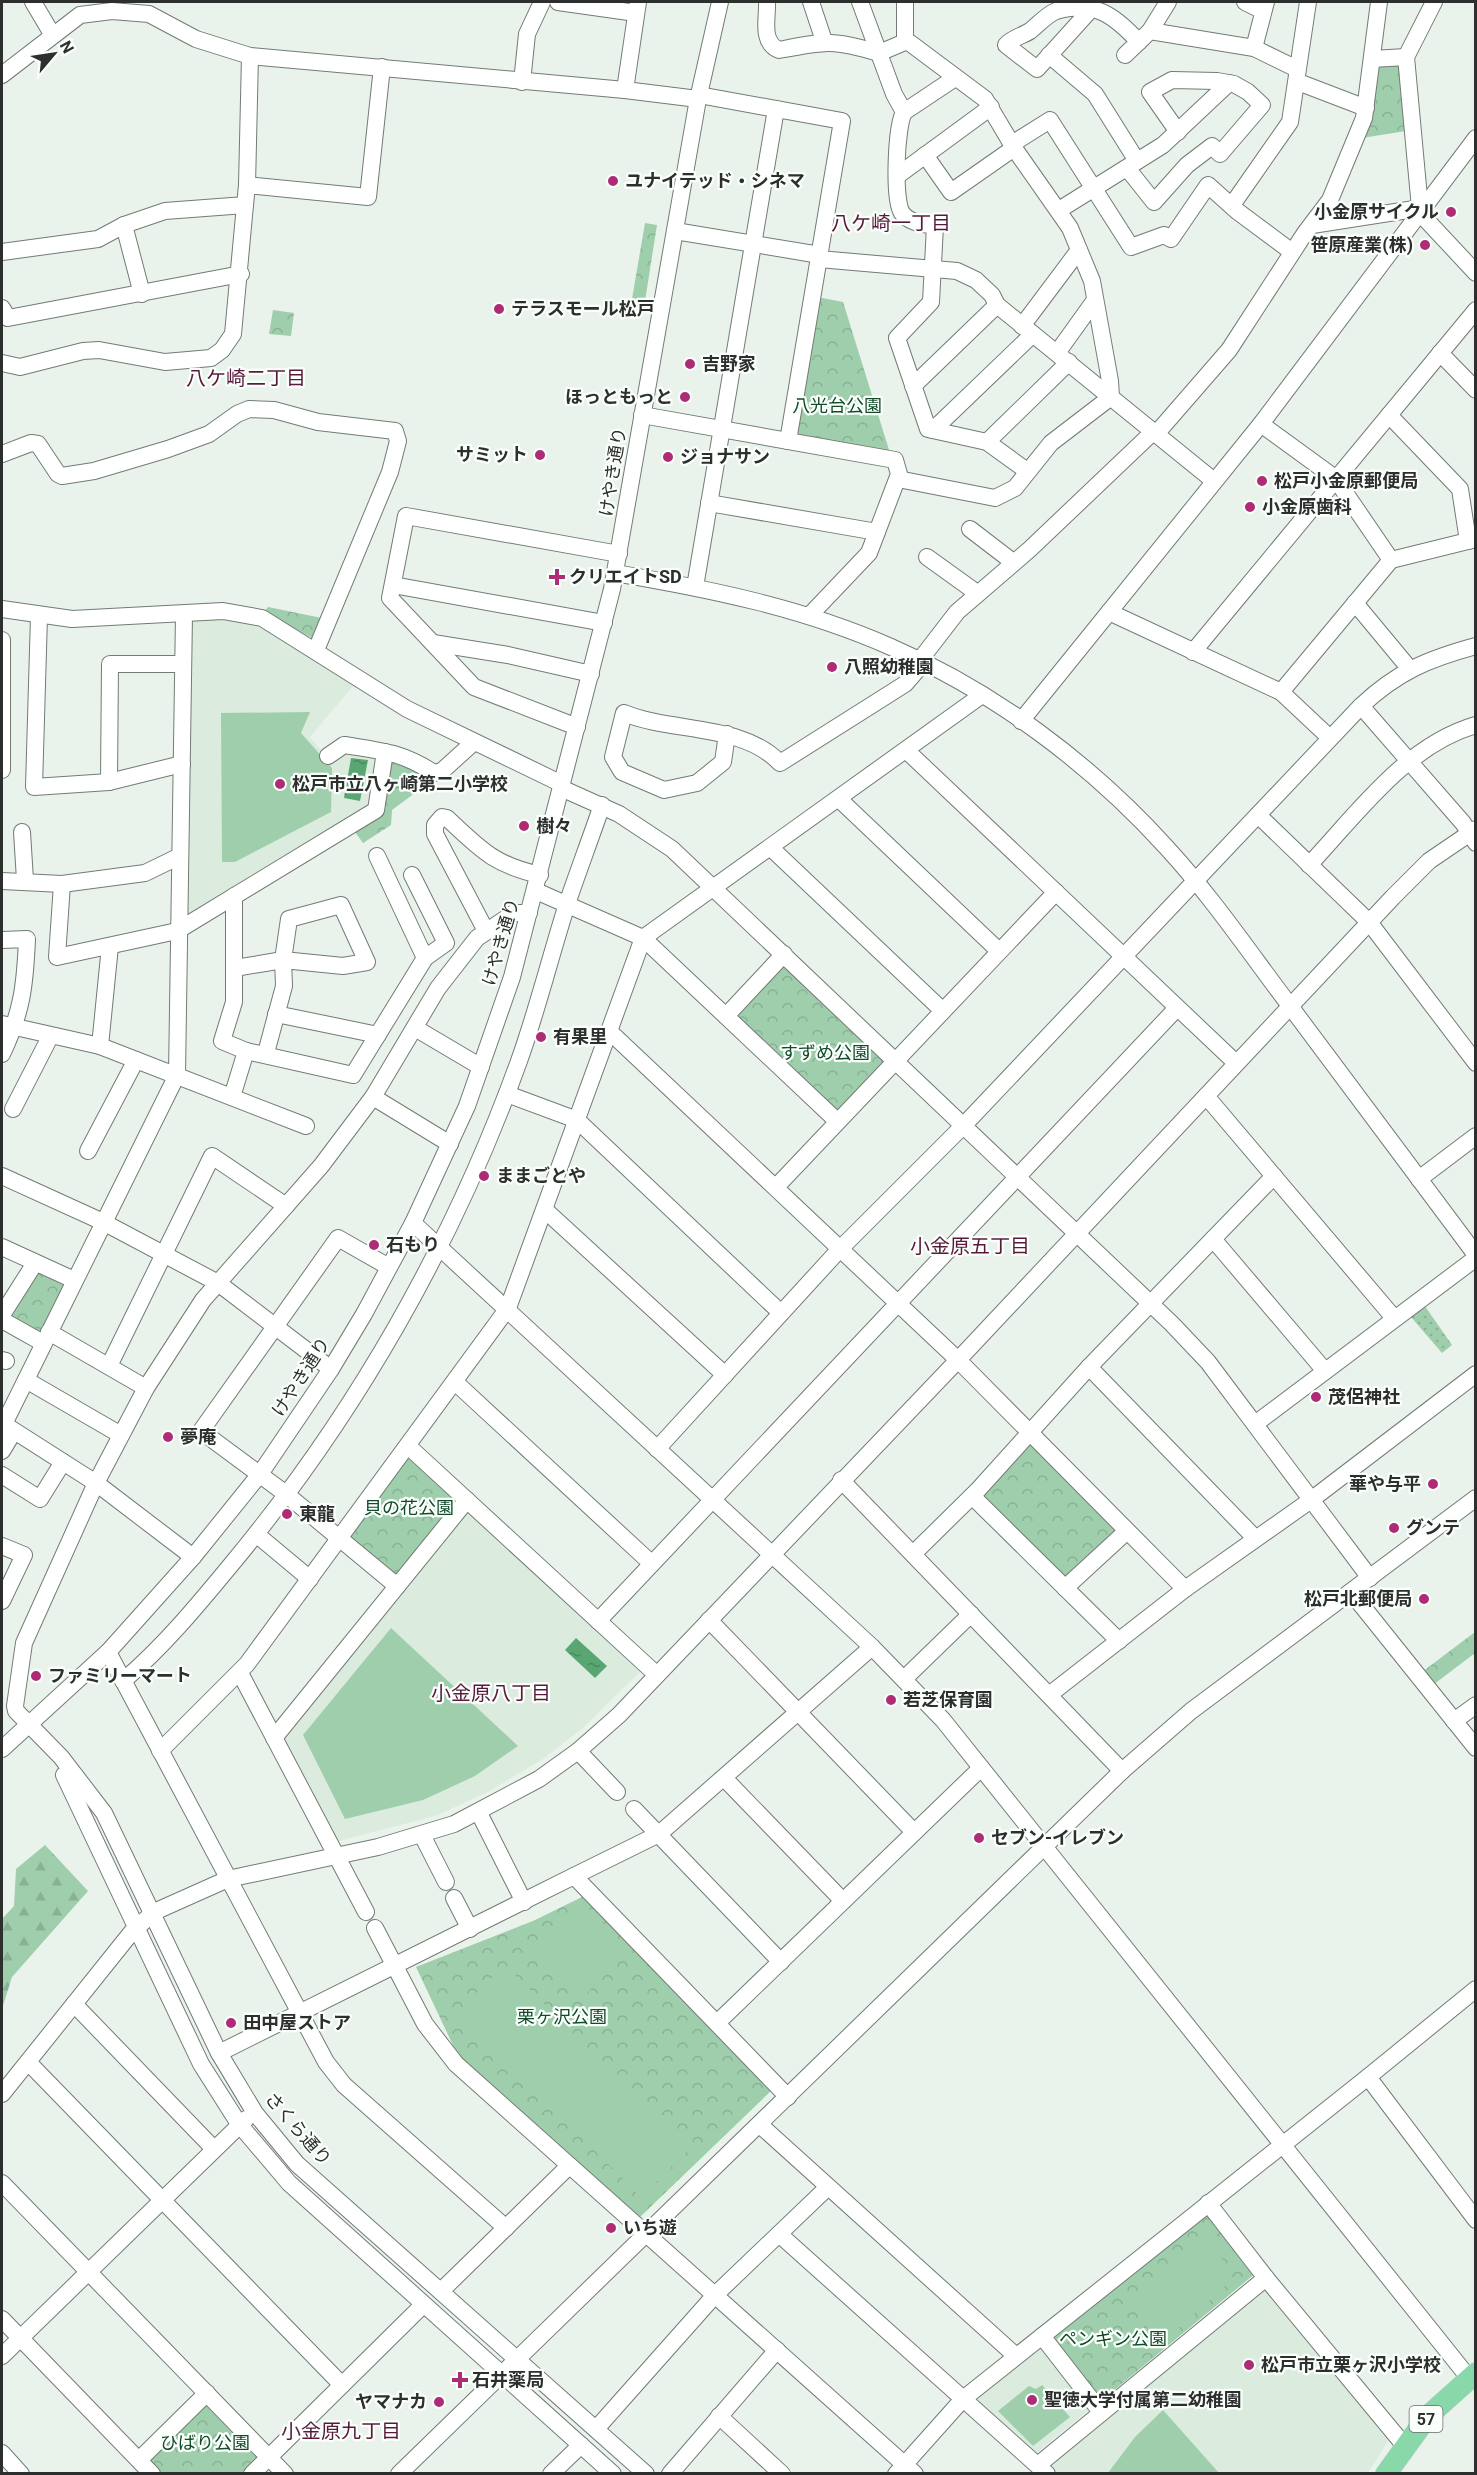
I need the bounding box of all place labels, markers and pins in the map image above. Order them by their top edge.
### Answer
place label: ユナイテッド・シネマ [625,170,805,191]
marker: ユナイテッド・シネマ [606,174,620,188]
place label: 小金原サイクル [1314,201,1439,222]
marker: 小金原サイクル [1444,205,1458,219]
place label: 笹原産業(株) [1310,234,1413,256]
marker: 笹原産業(株) [1418,238,1432,252]
place label: テラスモール松戸 [511,298,655,319]
marker: テラスモール松戸 [492,302,506,316]
place label: 吉野家 [702,353,756,374]
marker: 吉野家 [683,357,697,371]
place label: ほっともっと [565,386,673,407]
marker: ほっともっと [678,390,692,404]
place label: サミット [456,444,528,465]
place label: ジョナサン [680,446,770,467]
marker: サミット [533,448,547,462]
marker: ジョナサン [661,450,675,464]
place label: 松戸小金原郵便局 [1274,470,1418,491]
marker: 松戸小金原郵便局 [1255,474,1269,488]
place label: 小金原歯科 [1262,496,1352,517]
marker: 小金原歯科 [1243,500,1257,514]
place label: クリエイトSD [569,566,682,587]
marker: クリエイトSD [550,570,564,584]
place label: 八照幼稚園 [844,656,934,677]
marker: 八照幼稚園 [825,660,839,674]
place label: 松戸市立八ヶ崎第二小学校 [292,773,508,794]
marker: 松戸市立八ヶ崎第二小学校 [273,777,287,791]
place label: 樹々 [536,815,572,836]
marker: 樹々 [517,819,531,833]
place label: 有果里 [553,1026,607,1047]
marker: 有果里 [534,1030,548,1044]
place label: ままごとや [496,1165,586,1186]
marker: ままごとや [477,1169,491,1183]
place label: 石もり [386,1234,440,1255]
marker: 石もり [367,1238,381,1252]
place label: 茂侶神社 [1328,1386,1400,1407]
marker: 茂侶神社 [1309,1390,1323,1404]
place label: 夢庵 [180,1426,216,1447]
marker: 夢庵 [161,1430,175,1444]
place label: 華や与平 [1349,1473,1421,1494]
marker: 華や与平 [1426,1477,1440,1491]
place label: 東龍 [299,1503,335,1524]
marker: 東龍 [280,1507,294,1521]
place label: グンテ [1406,1517,1460,1538]
marker: グンテ [1387,1521,1401,1535]
place label: 松戸北郵便局 [1304,1588,1412,1609]
marker: 松戸北郵便局 [1417,1592,1431,1606]
place label: ファミリーマート [48,1665,192,1686]
marker: ファミリーマート [29,1669,43,1683]
place label: 若芝保育園 [903,1689,993,1710]
marker: 若芝保育園 [884,1693,898,1707]
place label: セブン-イレブン [991,1827,1124,1848]
marker: セブン-イレブン [972,1831,986,1845]
place label: 田中屋ストア [243,2012,351,2033]
marker: 田中屋ストア [224,2016,238,2030]
place label: いち遊 [623,2217,677,2238]
marker: いち遊 [604,2221,618,2235]
place label: 松戸市立栗ヶ沢小学校 [1261,2354,1441,2375]
marker: 松戸市立栗ヶ沢小学校 [1242,2358,1256,2372]
place label: 石井薬局 [472,2369,544,2390]
marker: 石井薬局 [453,2373,467,2387]
place label: 聖徳大学付属第二幼稚園 [1044,2389,1242,2410]
place label: ヤマナカ [355,2391,427,2412]
marker: 聖徳大学付属第二幼稚園 [1025,2393,1039,2407]
marker: ヤマナカ [432,2395,446,2409]

